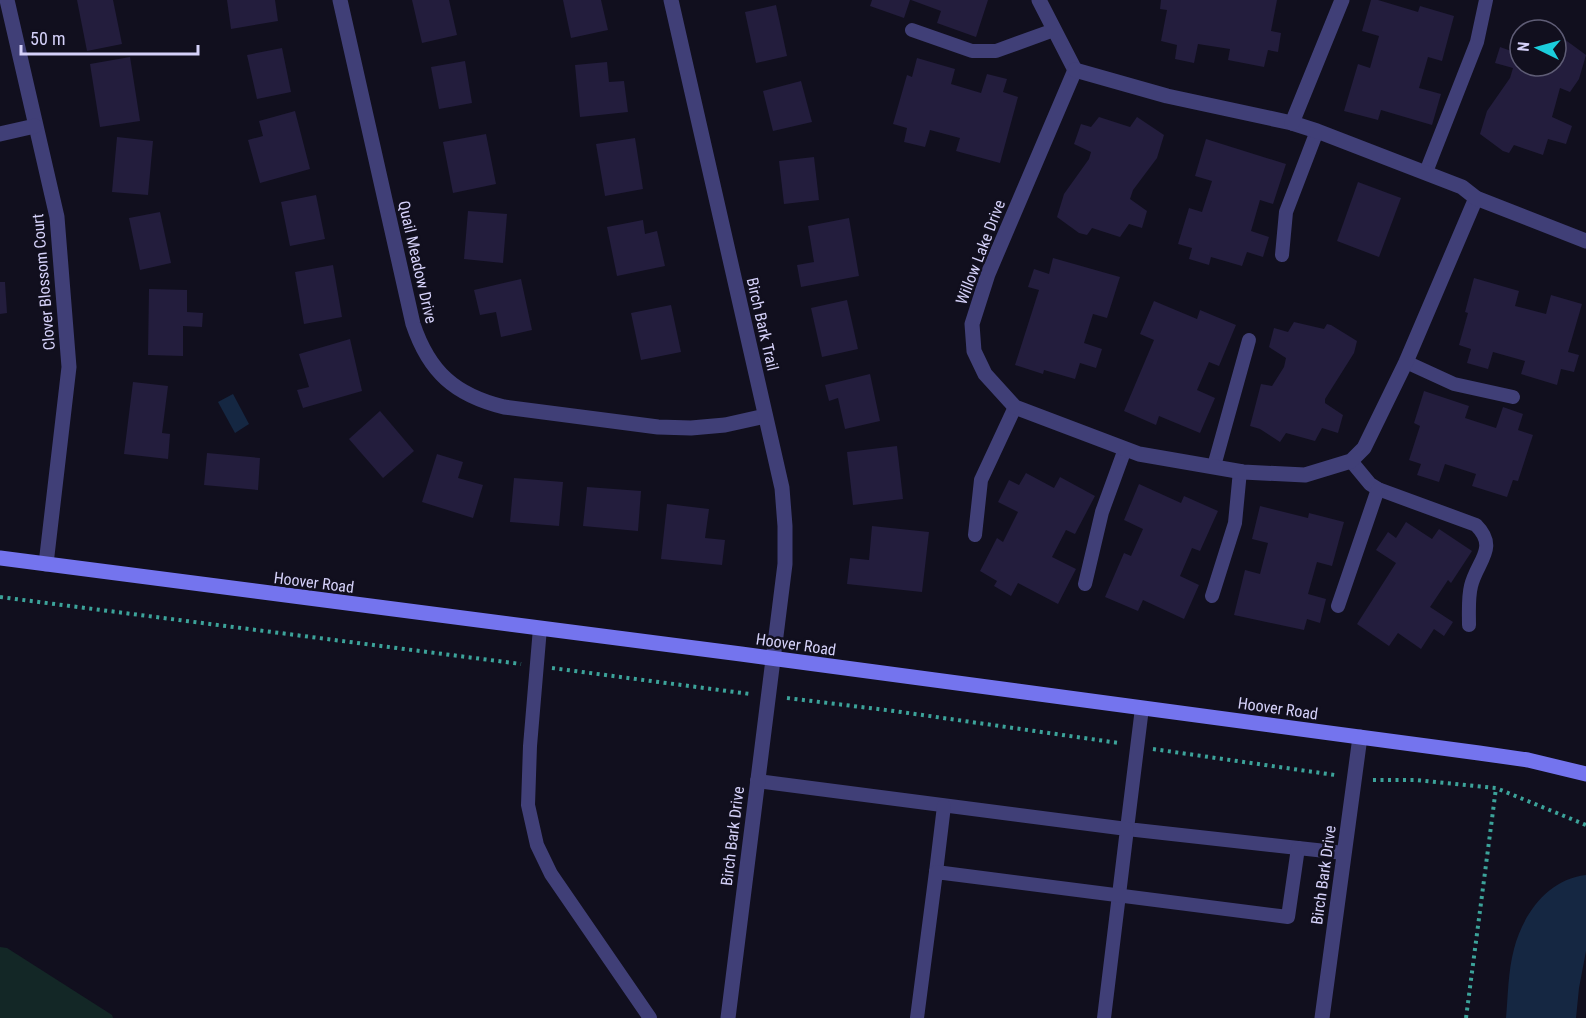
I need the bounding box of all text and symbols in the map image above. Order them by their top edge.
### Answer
scale bar [21,18,198,56]
north arrow [1508,18,1568,78]
text: 50 m [30,28,65,49]
text: N [1514,41,1533,52]
street label: Willow Lake Drive [952,197,1009,307]
street label: Quail Meadow Drive [394,199,441,325]
street label: Clover Blossom Court [28,213,59,351]
street label: Birch Bark Trail [743,276,782,373]
street label: Hoover Road [273,568,355,597]
street label: Hoover Road [755,629,837,660]
street label: Hoover Road [1237,693,1319,724]
street label: Birch Bark Drive [717,785,748,887]
street label: Birch Bark Drive [1307,824,1340,926]

